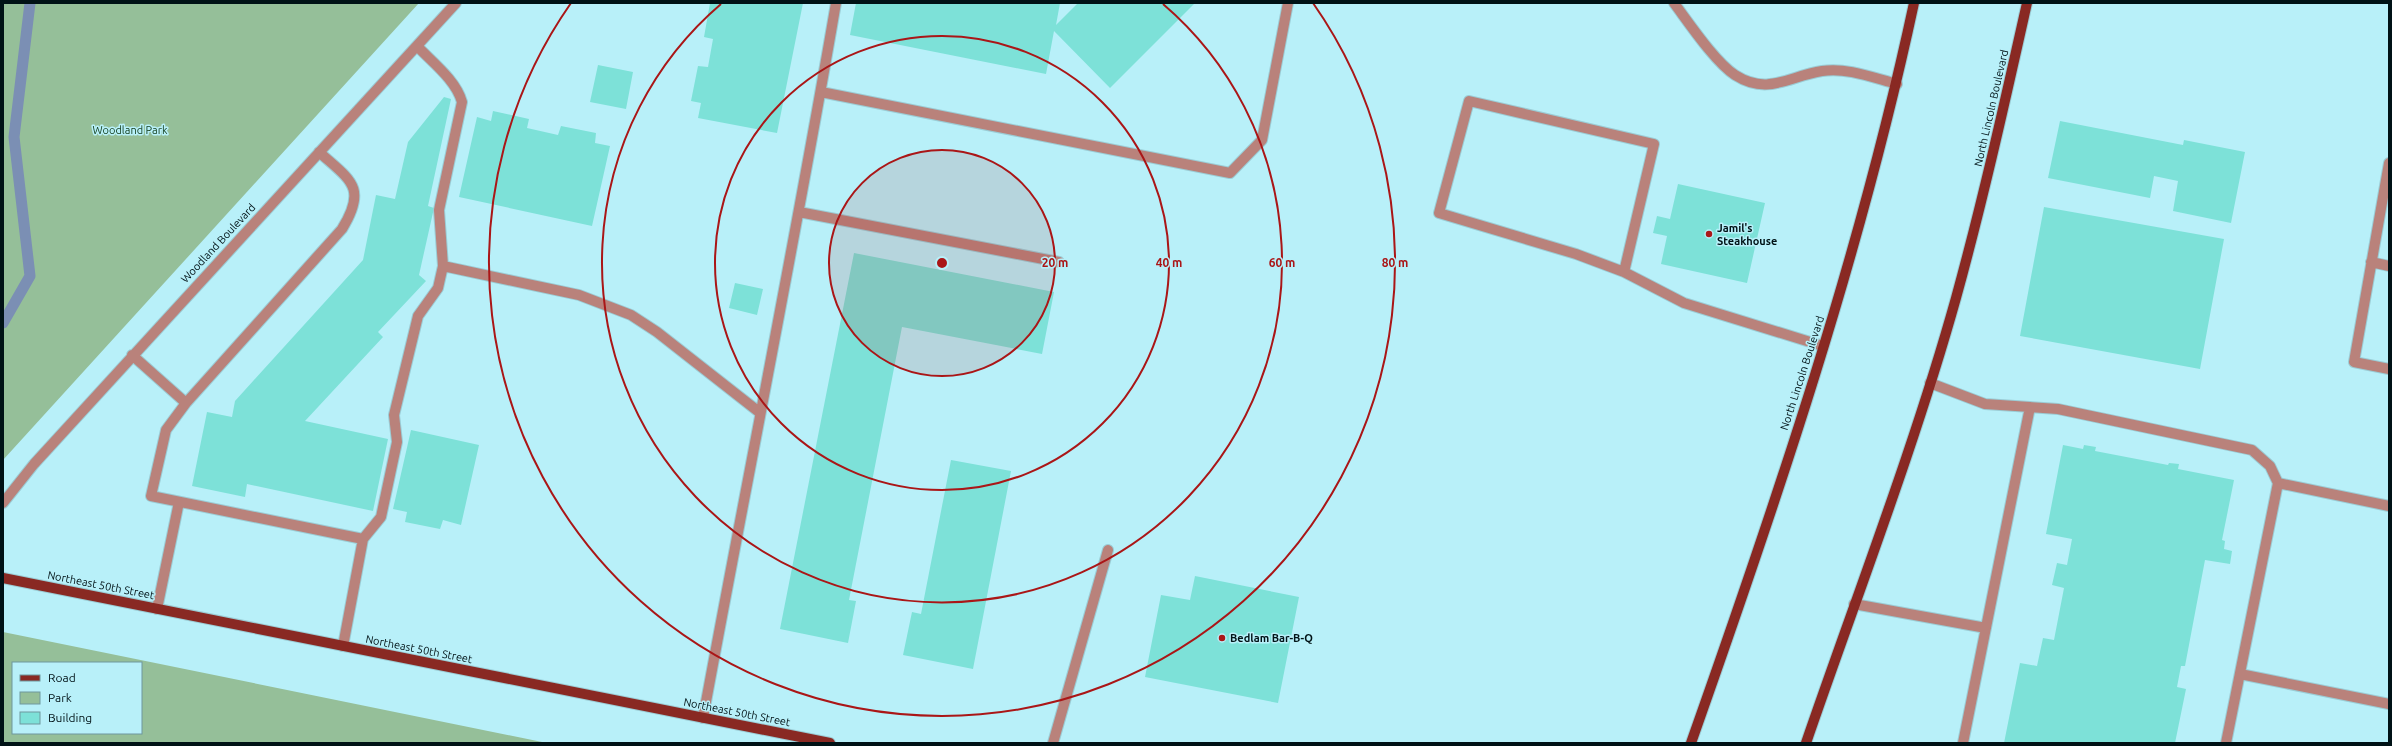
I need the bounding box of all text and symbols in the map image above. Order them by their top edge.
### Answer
street label: North Lincoln Boulevard [1972,48,2010,168]
park label: Woodland Park [93,124,168,136]
street label: Woodland Boulevard [178,201,258,285]
place label: Jamil's Steakhouse [1717,222,1777,247]
marker: Jamil's Steakhouse [1704,229,1714,239]
centre of rings [935,256,949,270]
text: 20 m [1042,256,1068,269]
text: 40 m [1156,256,1182,269]
text: 60 m [1269,256,1295,269]
text: 80 m [1382,256,1408,269]
street label: North Lincoln Boulevard [1778,314,1826,432]
street label: Northeast 50th Street [47,569,156,601]
place label: Bedlam Bar-B-Q [1230,632,1313,644]
street label: Northeast 50th Street [365,633,474,665]
marker: Bedlam Bar-B-Q [1217,633,1227,643]
legend [12,662,142,734]
text: Road [48,671,76,684]
text: Park [48,691,72,704]
street label: Northeast 50th Street [683,696,792,728]
text: Building [48,711,92,724]

